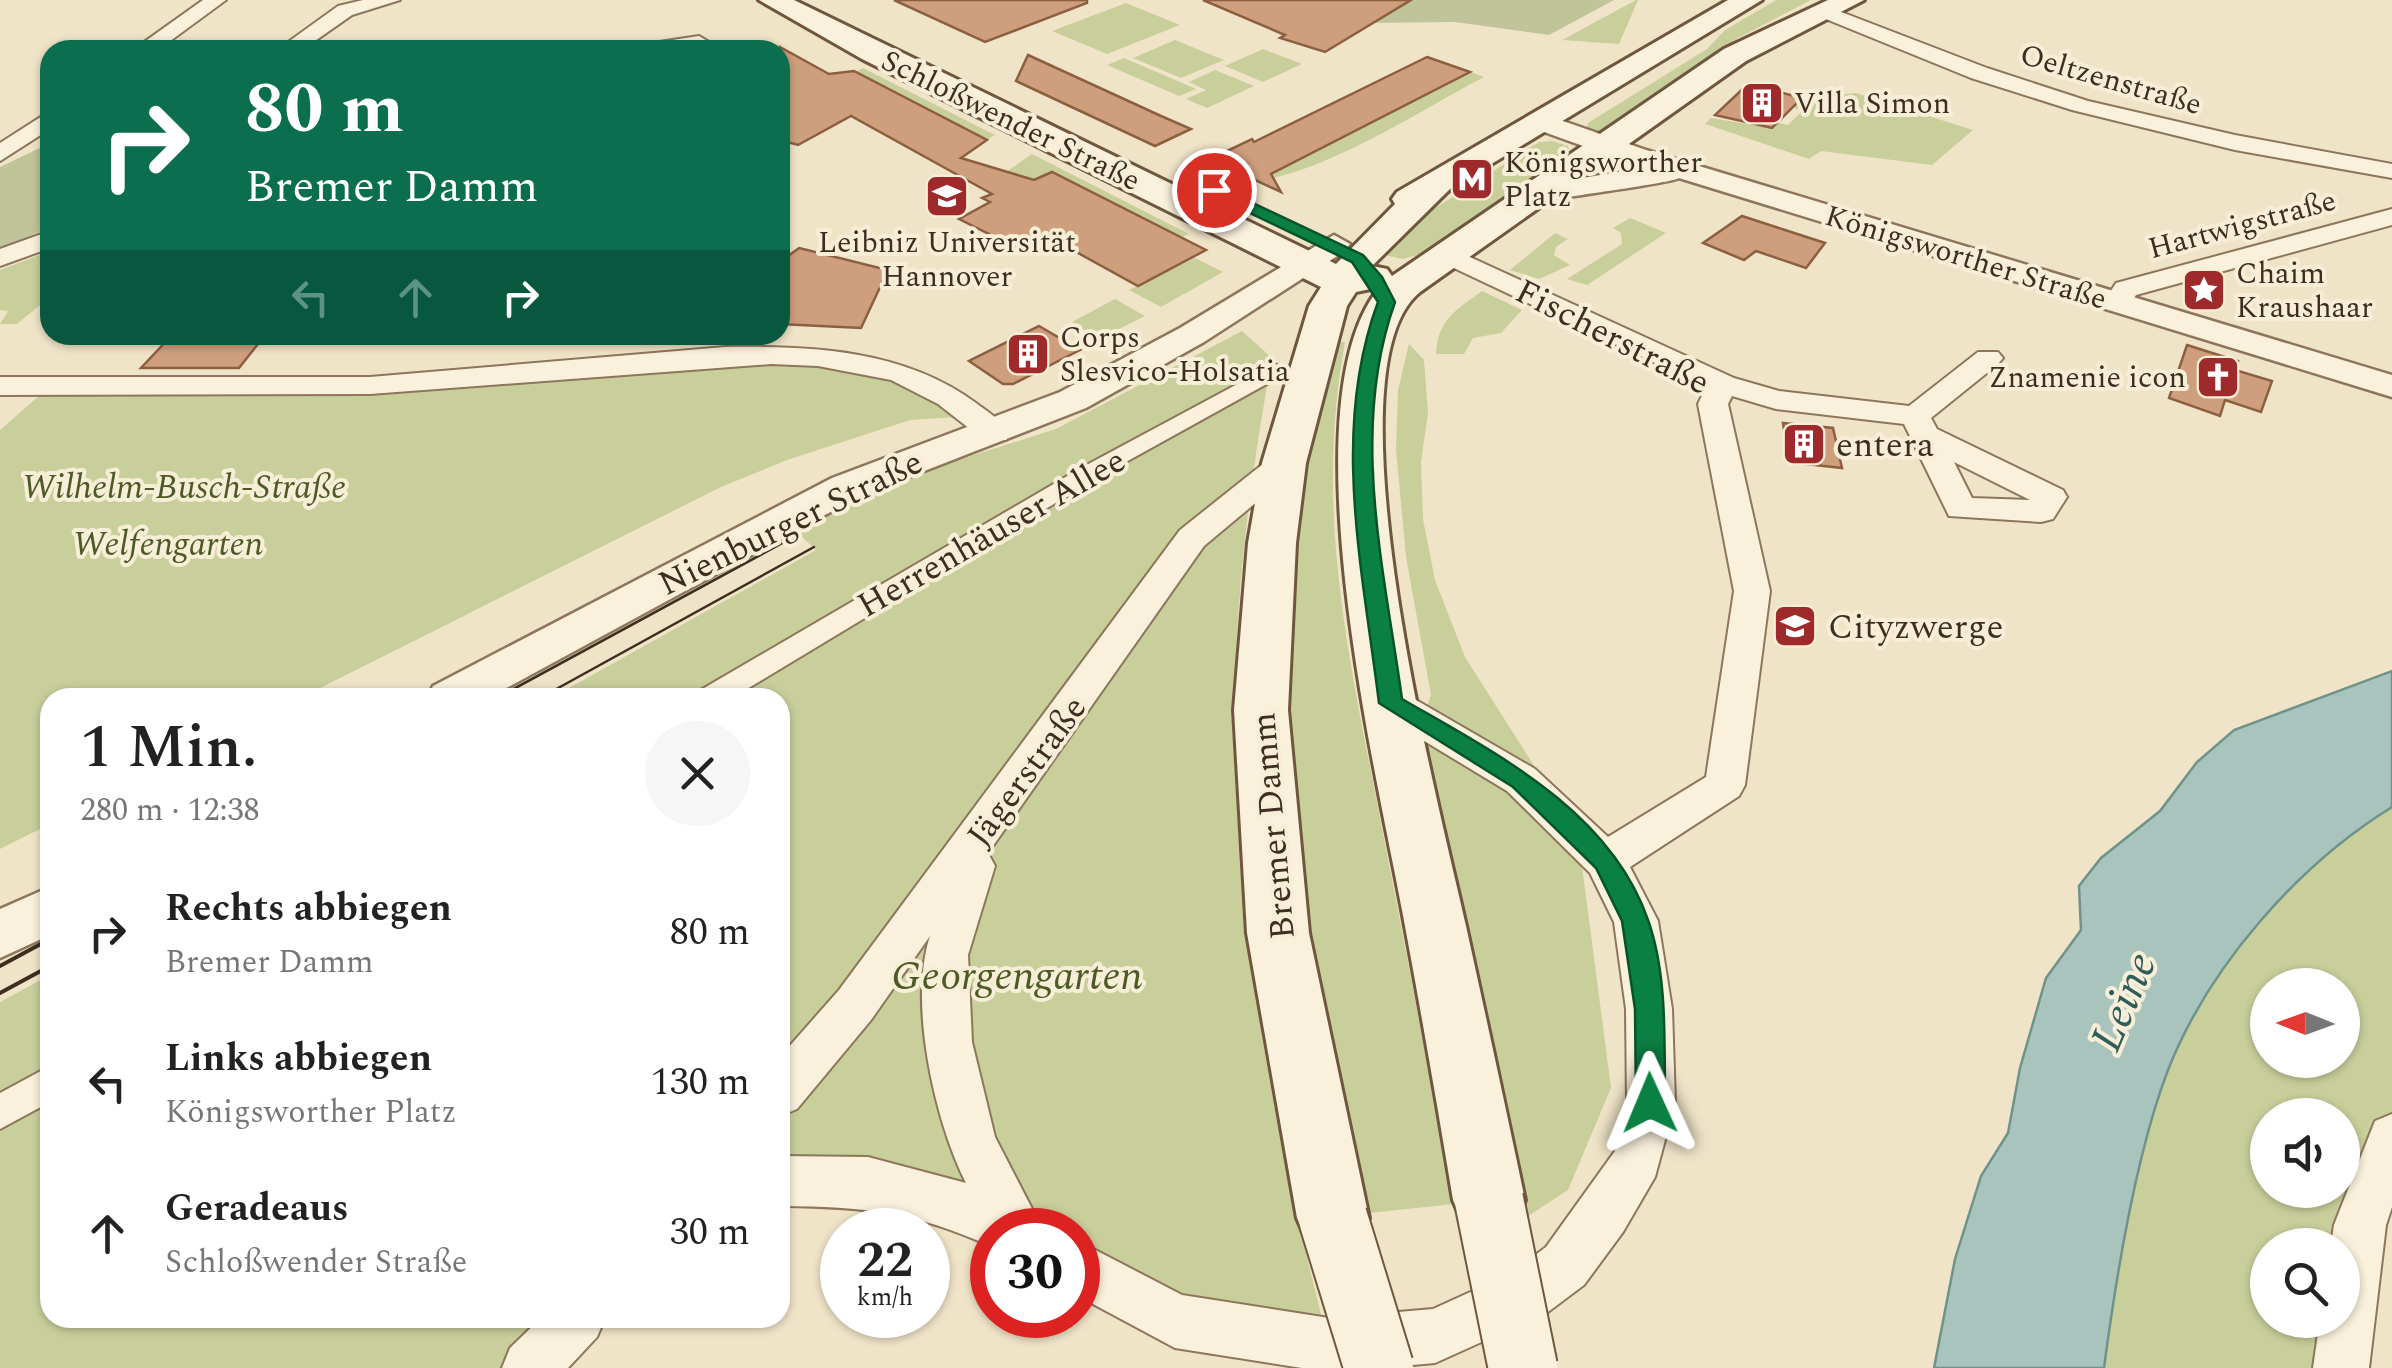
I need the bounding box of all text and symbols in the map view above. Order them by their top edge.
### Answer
street label: Oeltzenstraße [2014,32,2207,128]
street label: Schloßwender Straße [873,38,1148,204]
text: 80 m [245,57,404,163]
icon: right [80,80,210,210]
building icon: Villa Simon [1739,80,1785,126]
place label: Villa Simon [1794,81,1950,127]
place label: Königsworther Platz [1504,140,1702,220]
pin [1172,148,1257,233]
text: Bremer Damm [245,153,538,222]
metro station icon: Königsworther Platz [1449,156,1495,202]
icon: arrive [1187,163,1242,218]
school or university icon: Leibniz Universität Hannover [924,173,970,219]
street label: Hartwigstraße [2143,178,2341,272]
street label: Königsworther Straße [1819,193,2112,323]
place label: Leibniz Universität Hannover [818,220,1076,300]
place label: Chaim Kraushaar [2236,251,2373,331]
street label: Fischerstraße [1506,266,1719,409]
place icon: Chaim Kraushaar [2181,267,2227,313]
icon: left [283,270,338,325]
icon: ahead [388,270,443,325]
icon: right [493,270,548,325]
place label: Corps Slesvico-Holsatia [1060,315,1290,395]
building icon: Corps Slesvico-Holsatia [1005,331,1051,377]
church icon: Znamenie icon [2195,354,2241,400]
place label: Znamenie icon [1988,355,2186,401]
place label: entera [1836,419,1934,472]
building icon: entera [1781,421,1827,467]
street label: Herrenhäuser Allee [848,435,1136,632]
street label: Nienburger Straße [649,436,932,610]
park label: Wilhelm-Busch-Straße [22,461,346,514]
park label: Welfengarten [73,518,263,571]
place label: Cityzwerge [1828,601,2003,654]
school or university icon: Cityzwerge [1772,603,1818,649]
street label: Jägerstraße [954,685,1100,859]
text: 1 Min. [80,702,257,794]
street label: Bremer Damm [1237,710,1310,942]
button: close [645,721,750,826]
text: 280 m · 12:38 [80,786,260,835]
text: Rechts abbiegen [165,880,452,938]
text: 80 m [670,904,750,962]
icon: right [80,906,135,961]
text: Bremer Damm [165,938,373,987]
water label: Leine [2073,941,2176,1063]
park label: Georgengarten [891,945,1143,1008]
north arrow [2250,968,2360,1078]
map controls [2250,968,2360,1338]
text: Links abbiegen [165,1030,432,1088]
position arrow [1598,1051,1702,1155]
text: 130 m [651,1054,750,1112]
icon: left [80,1056,135,1111]
text: Königsworther Platz [165,1088,457,1137]
button: sound [2250,1098,2360,1208]
text: Geradeaus [165,1180,349,1238]
text: 30 m [670,1204,750,1262]
icon: ahead [80,1206,135,1261]
speed limit sign: 30 [970,1208,1100,1338]
text: 22 [857,1223,913,1299]
button: search [2250,1228,2360,1338]
text: Schloßwender Straße [165,1238,467,1287]
text: km/h [857,1279,913,1317]

